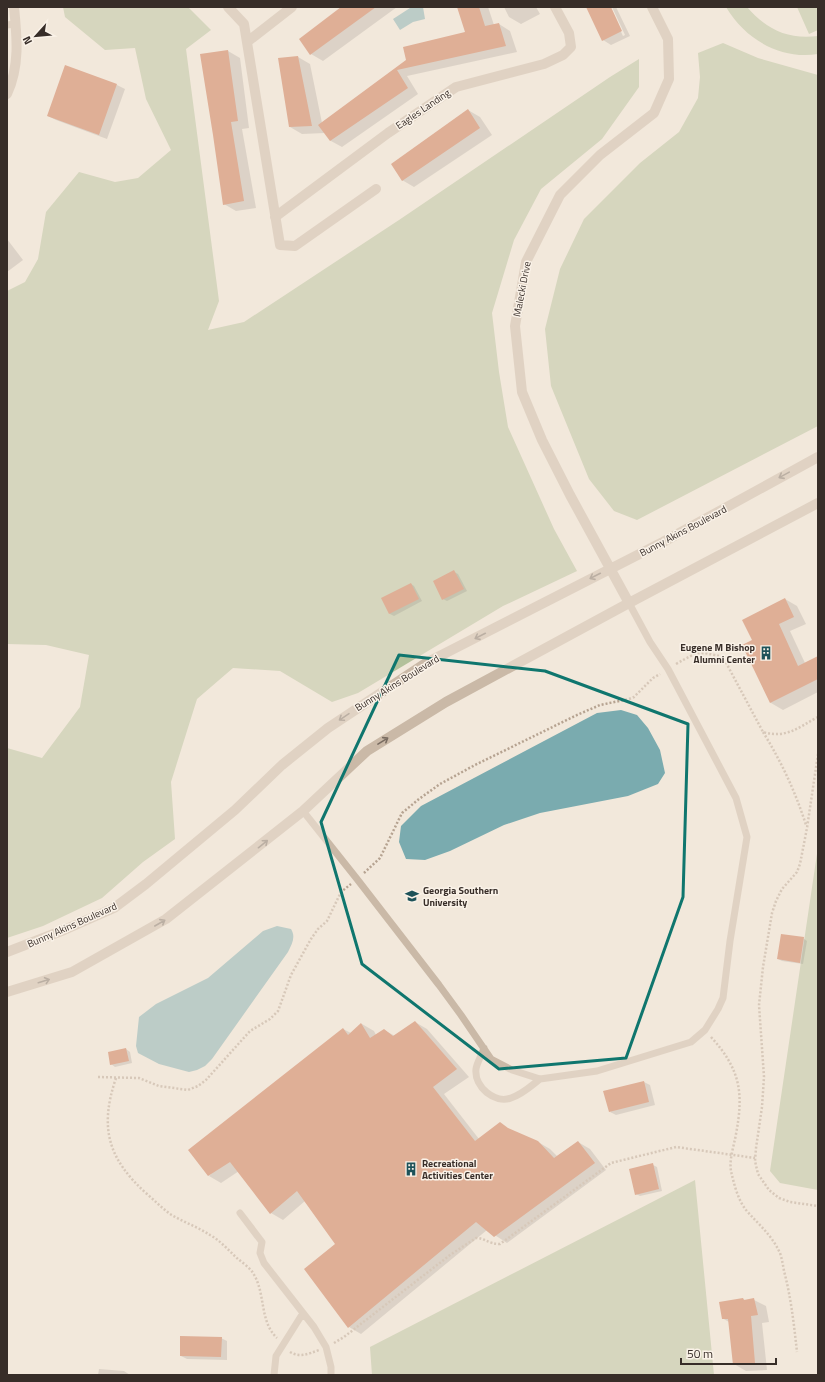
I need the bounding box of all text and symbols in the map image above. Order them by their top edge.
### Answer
north arrow [16,16,56,56]
text: N [18,34,36,48]
street label: Eagles Landing [393,85,453,133]
street label: Malecki Drive [509,260,535,318]
one-way arrow [778,472,790,480]
street label: Bunny Akins Boulevard [637,502,729,560]
one-way arrow [589,573,601,581]
one-way arrow [474,633,486,640]
place label: Eugene M Bishop Alumni Center [680,640,756,667]
building icon: Eugene M Bishop Alumni Center [758,645,774,661]
street label: Bunny Akins Boulevard [352,651,442,715]
one-way arrow [339,713,350,721]
one-way arrow [377,737,388,745]
one-way arrow [257,839,268,848]
place label: Georgia Southern University [423,883,498,910]
school or university icon: Georgia Southern University [404,888,420,904]
street label: Bunny Akins Boulevard [25,898,119,952]
one-way arrow [154,918,166,926]
one-way arrow [38,977,51,984]
place label: Recreational Activities Center [422,1156,493,1183]
building icon: Recreational Activities Center [403,1161,419,1177]
scale bar [681,1340,776,1366]
text: 50 m [687,1344,713,1363]

